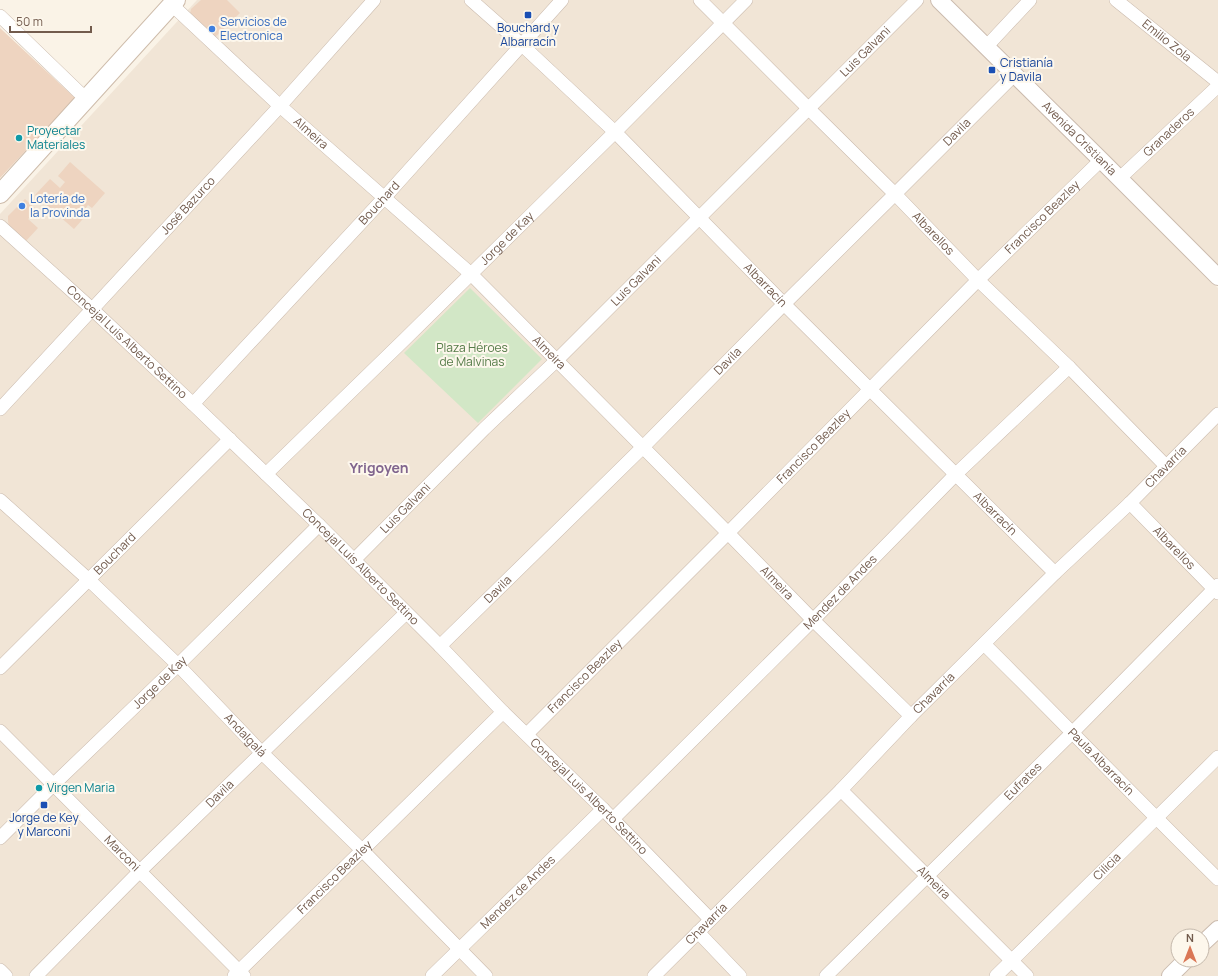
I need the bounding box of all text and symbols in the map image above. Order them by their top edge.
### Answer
scale bar [10,8,91,34]
marker: Bouchard y Albarracín [523,10,533,20]
text: 50 m [16,13,43,30]
place label: Servicios de Electronica [220,13,287,44]
street label: Emilio Zola [1139,15,1195,65]
place label: Bouchard y Albarracín [497,19,560,50]
street label: Luis Galvani [836,22,894,80]
marker: Servicios de Electronica [207,24,217,34]
place label: Cristianía y Davila [1000,54,1053,85]
marker: Cristianía y Davila [987,65,997,75]
street label: Avenida Cristianía [1038,97,1121,179]
street label: Granaderos [1139,103,1198,160]
street label: Almeira [290,113,332,153]
street label: Davila [939,114,974,149]
place label: Proyectar Materiales [27,122,85,153]
marker: Proyectar Materiales [14,133,24,143]
street label: José Bazurco [156,172,219,238]
street label: Francisco Beazley [1001,176,1084,257]
street label: Bouchard [355,177,403,228]
place label: Lotería de la Provinda [30,190,90,221]
marker: Lotería de la Provinda [17,201,27,211]
street label: Jorge de Kay [476,207,538,269]
street label: Albarellos [908,208,959,259]
street label: Luis Galvani [607,251,665,309]
street label: Albarracín [740,259,791,311]
street label: Concejal Luis Alberto Settino [63,281,191,402]
street label: Almeira [529,332,570,373]
park label: Plaza Héroes de Malvinas [436,339,508,370]
street label: Davila [710,343,745,378]
street label: Francisco Beazley [772,404,854,487]
street label: Chavarría [1141,442,1190,491]
district label: Yrigoyen [349,458,409,477]
street label: Luis Galvani [376,479,434,537]
street label: Albarracín [970,488,1021,539]
street label: Concejal Luis Alberto Settino [298,504,423,629]
street label: Albarellos [1149,522,1200,573]
street label: Bouchard [90,528,139,578]
street label: Mendez de Andes [799,551,880,633]
street label: Almeira [757,562,798,603]
street label: Davila [480,571,515,607]
street label: Francisco Beazley [544,634,626,717]
street label: Jorge de Kay [128,651,191,712]
street label: Chavarría [909,668,958,717]
street label: Andalgalá [221,709,271,761]
street label: Paula Albarracín [1064,724,1138,799]
street label: Concejal Luis Alberto Settino [527,734,652,858]
street label: Eufrates [1000,758,1045,804]
street label: Davila [202,776,237,811]
place label: Virgen Maria [47,779,115,796]
marker: Virgen Maria [34,783,44,793]
marker: Jorge de Key y Marconi [39,800,49,810]
place label: Jorge de Key y Marconi [9,809,79,840]
street label: Marconi [101,831,144,875]
street label: Francisco Beazley [293,836,376,918]
street label: Cilicia [1089,848,1124,884]
street label: Mendez de Andes [476,851,559,932]
street label: Almeira [913,862,955,903]
street label: Chavarría [681,899,731,948]
north arrow [1170,928,1210,968]
text: N [1186,930,1194,945]

